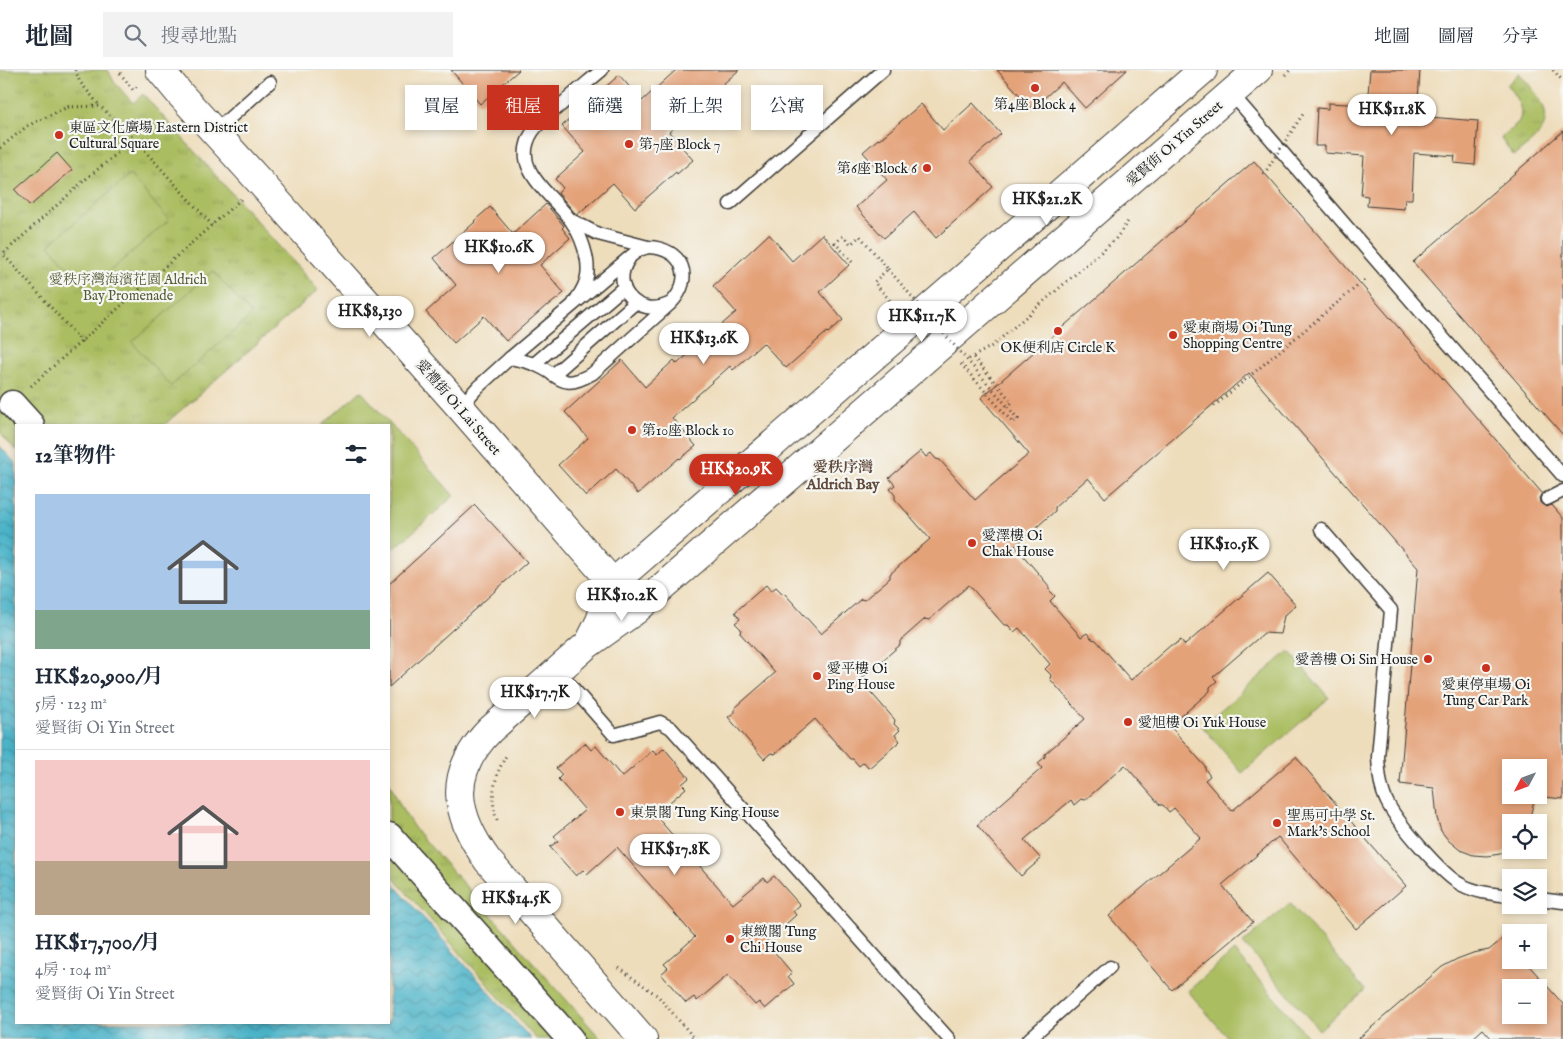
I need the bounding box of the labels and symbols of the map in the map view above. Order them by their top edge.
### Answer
marker: 第4座 Block 4 [1029,82,1041,94]
pin: HK$11.8K [1340,93,1444,136]
place label: 第4座 Block 4 [994,96,1076,114]
street label: 愛賢街 Oi Yin Street [1123,97,1227,191]
place label: 東區文化廣場 Eastern District Cultural Square [69,119,248,153]
marker: 東區文化廣場 Eastern District Cultural Square [53,129,65,141]
place label: 第7座 Block 7 [639,136,720,154]
marker: 第7座 Block 7 [623,138,635,150]
place label: 第6座 Block 6 [837,160,918,178]
marker: 第6座 Block 6 [921,162,933,174]
pin: HK$21.2K [995,184,1099,226]
pin: HK$10.6K [447,232,551,274]
park label: 愛秩序灣海濱花園 Aldrich Bay Promenade [49,271,208,305]
pin: HK$8,130 [318,296,422,338]
pin: HK$11.7K [870,300,974,343]
place label: 愛東商場 Oi Tung Shopping Centre [1183,319,1292,353]
pin: HK$13.6K [652,322,756,365]
marker: OK便利店 Circle K [1052,325,1064,337]
marker: 愛東商場 Oi Tung Shopping Centre [1167,329,1179,341]
place label: OK便利店 Circle K [1001,339,1116,357]
street label: 愛禮街 Oi Lai Street [412,356,505,459]
place label: 第10座 Block 10 [642,422,734,440]
marker: 第10座 Block 10 [626,424,638,436]
pin: HK$20.9K [684,454,788,496]
district label: 愛秩序灣 Aldrich Bay [806,458,880,494]
place label: 愛澤樓 Oi Chak House [982,527,1055,561]
pin: HK$10.5K [1172,528,1276,571]
marker: 愛澤樓 Oi Chak House [966,537,978,549]
pin: HK$10.2K [570,580,674,622]
place label: 愛善樓 Oi Sin House [1295,651,1419,669]
marker: 愛善樓 Oi Sin House [1422,653,1434,665]
place label: 愛平樓 Oi Ping House [827,660,895,694]
marker: 愛東停車場 Oi Tung Car Park [1480,662,1492,674]
marker: 愛平樓 Oi Ping House [811,670,823,682]
pin: HK$17.7K [483,676,587,719]
place label: 愛東停車場 Oi Tung Car Park [1442,676,1530,710]
place label: 愛旭樓 Oi Yuk House [1138,714,1267,732]
marker: 愛旭樓 Oi Yuk House [1122,716,1134,728]
north arrow [1502,759,1548,804]
place label: 東景閣 Tung King House [630,804,780,822]
marker: 東景閣 Tung King House [614,806,626,818]
place label: 聖馬可中學 St. Mark's School [1287,807,1375,841]
marker: 聖馬可中學 St. Mark's School [1271,817,1283,829]
pin: HK$17.8K [623,834,727,876]
pin: HK$14.5K [464,882,568,925]
place label: 東緻閣 Tung Chi House [740,923,817,957]
marker: 東緻閣 Tung Chi House [724,933,736,945]

